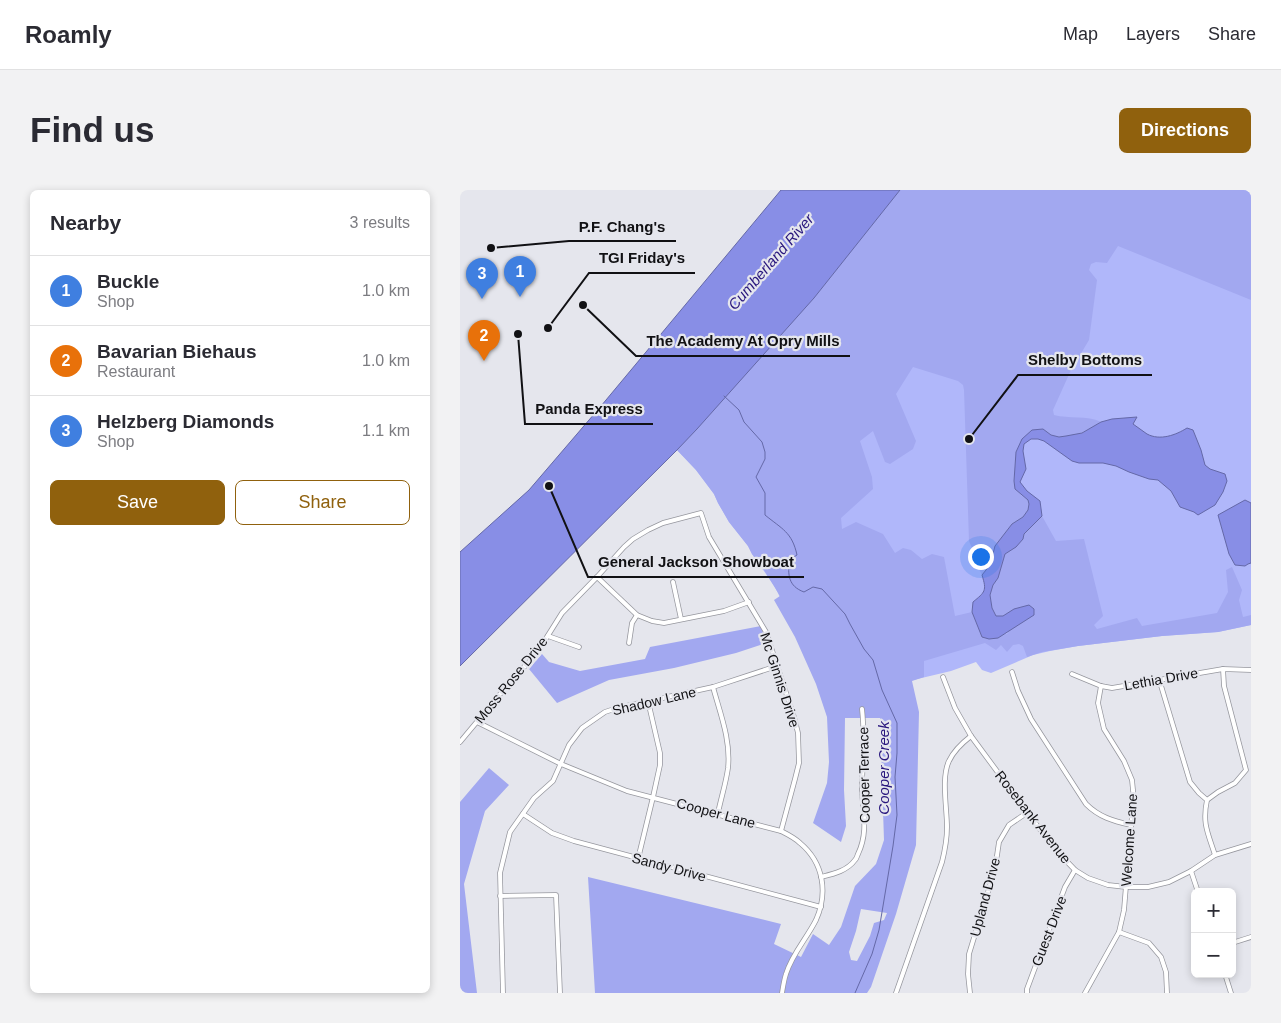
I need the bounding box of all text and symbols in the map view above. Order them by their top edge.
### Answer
text: Roamly [25,21,112,48]
text: Map [1063,24,1098,44]
text: Layers [1126,24,1180,44]
text: Share [1208,24,1256,44]
button: Directions [1119,108,1251,153]
text: Find us [30,110,154,149]
water label: Cumberland River [725,210,817,313]
text: Nearby [50,211,121,234]
callout: P.F. Chang's [569,211,676,241]
text: 3 results [350,214,410,231]
text: P.F. Chang's [579,218,665,235]
callout: TGI Friday's [589,243,695,273]
text: TGI Friday's [599,249,685,266]
pin: 1 [504,256,536,297]
pin: 3 [466,258,498,299]
text: Buckle [97,271,159,292]
text: 1 [62,282,70,299]
text: 1.0 km [362,282,410,299]
text: Shop [97,293,134,310]
pin: 2 [468,320,500,361]
callout: The Academy At Opry Mills [636,326,850,356]
text: The Academy At Opry Mills [646,332,840,349]
text: Bavarian Biehaus [97,341,256,362]
callout: Shelby Bottoms [1018,345,1152,375]
text: Shelby Bottoms [1028,351,1142,368]
text: 2 [62,352,70,369]
text: 1.0 km [362,352,410,369]
text: Restaurant [97,363,175,380]
callout: Panda Express [525,394,653,424]
text: Panda Express [535,400,643,417]
text: Helzberg Diamonds [97,411,274,432]
text: 3 [62,422,70,439]
text: 1.1 km [362,422,410,439]
text: Shop [97,433,134,450]
button: Save [50,480,225,525]
button: Share [235,480,410,525]
your location [968,544,994,570]
callout: General Jackson Showboat [588,547,804,577]
text: General Jackson Showboat [598,553,794,570]
street label: Mc Ginnis Drive [757,631,803,730]
street label: Moss Rose Drive [471,633,551,726]
street label: Lethia Drive [1123,665,1199,693]
street label: Shadow Lane [610,684,698,718]
water label: Cooper Creek [875,720,892,815]
street label: Cooper Terrace [855,727,873,823]
street label: Rosebank Avenue [992,767,1074,867]
street label: Welcome Lane [1118,793,1140,887]
street label: Cooper Lane [675,795,757,831]
street label: Sandy Drive [630,849,708,885]
street label: Upland Drive [967,856,1003,938]
map controls [1191,888,1236,978]
button: + [1191,888,1236,933]
street label: Guest Drive [1028,893,1070,968]
button: − [1191,933,1236,978]

